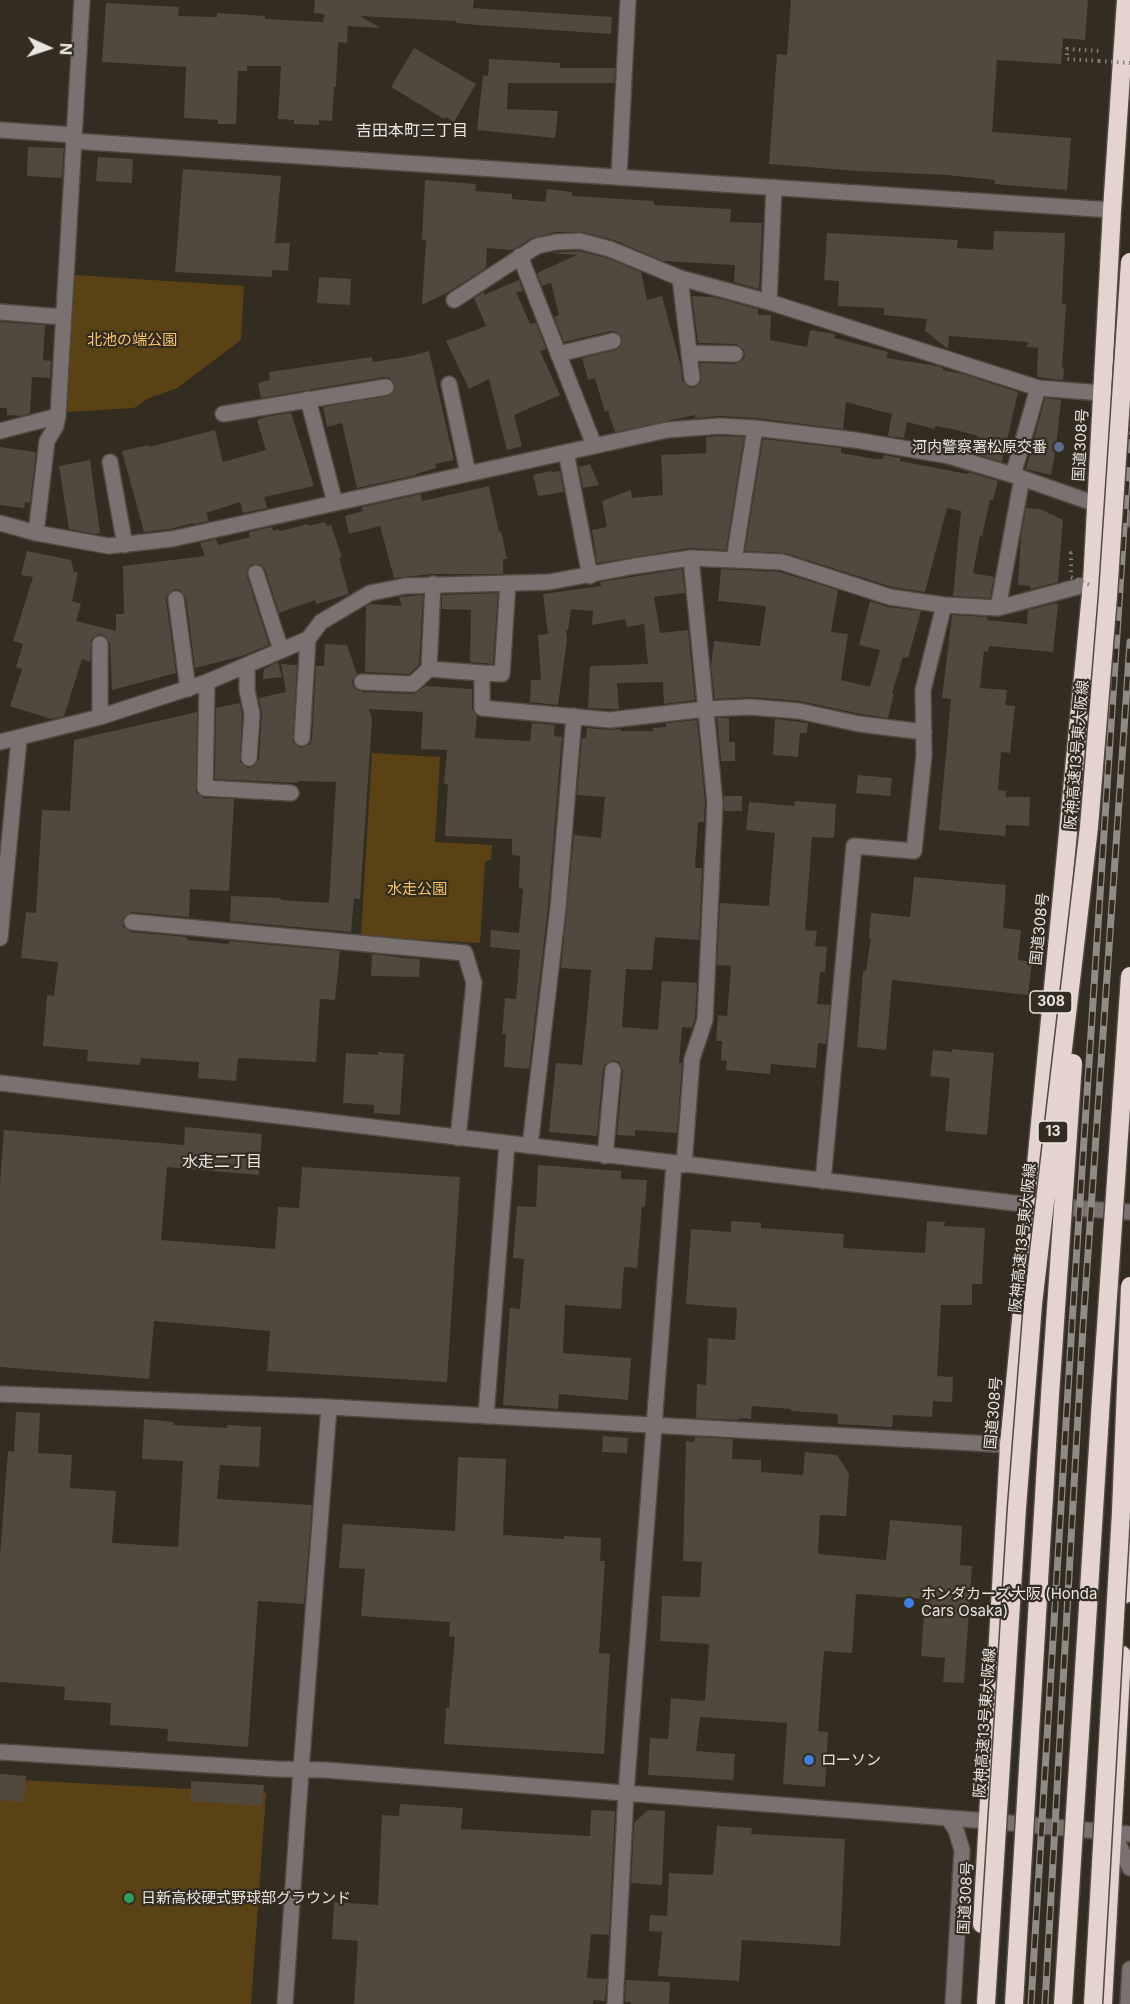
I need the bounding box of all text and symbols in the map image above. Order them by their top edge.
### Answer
north arrow [18,18,78,78]
text: N [56,42,76,56]
district label: 吉田本町三丁目 [356,121,468,141]
park label: 北池の端公園 [87,331,177,349]
street label: 国道308号 [1070,408,1092,482]
place label: 河内警察署松原交番 [912,438,1047,456]
marker: 河内警察署松原交番 [1052,440,1066,454]
street label: 阪神高速13号東大阪線 [1061,679,1093,831]
park label: 水走公園 [387,880,447,898]
street label: 国道308号 [1027,892,1053,966]
road number: 308 [1030,991,1072,1013]
road number: 13 [1038,1121,1068,1143]
district label: 水走二丁目 [182,1152,262,1172]
street label: 阪神高速13号東大阪線 [1006,1162,1040,1314]
street label: 国道308号 [982,1376,1006,1450]
place label: ホンダカーズ大阪 (Honda Cars Osaka) [921,1585,1097,1620]
marker: ホンダカーズ大阪 (Honda Cars Osaka) [902,1596,916,1610]
street label: 阪神高速13号東大阪線 [971,1647,999,1799]
place label: ローソン [821,1751,881,1769]
marker: ローソン [802,1753,816,1767]
street label: 国道308号 [955,1861,977,1935]
place label: 日新高校硬式野球部グラウンド [141,1889,351,1907]
marker: 日新高校硬式野球部グラウンド [122,1891,136,1905]

